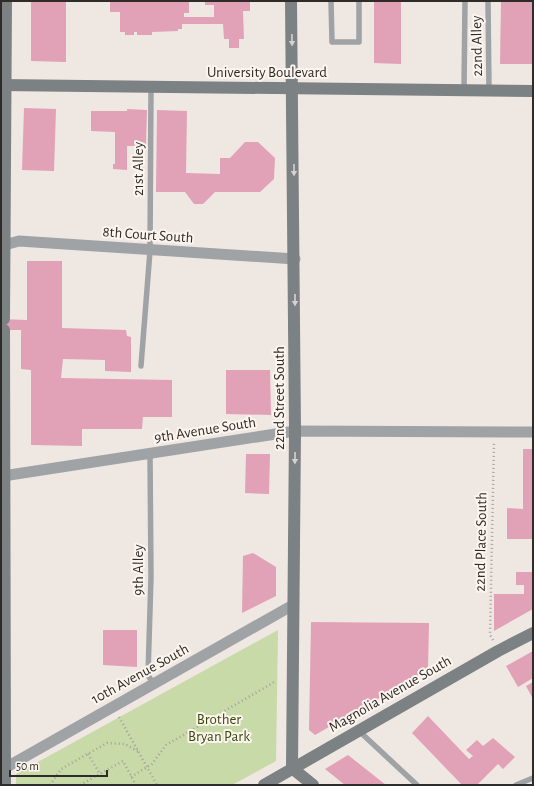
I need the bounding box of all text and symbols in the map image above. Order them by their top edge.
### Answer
street label: 22nd Alley [469,15,485,77]
one-way arrow [289,34,295,47]
street label: University Boulevard [207,65,327,80]
street label: 21st Alley [131,141,146,196]
one-way arrow [291,164,297,177]
street label: 8th Court South [102,224,194,246]
one-way arrow [292,294,298,307]
street label: 22nd Street South [272,346,287,450]
street label: 9th Avenue South [153,415,257,445]
one-way arrow [292,452,298,465]
street label: 22nd Place South [473,492,489,592]
street label: 9th Alley [131,544,146,596]
street label: 10th Avenue South [89,641,191,707]
street label: Magnolia Avenue South [326,653,454,735]
park label: Brother Bryan Park [188,712,250,744]
scale bar [10,752,107,778]
text: 50 m [16,760,39,772]

